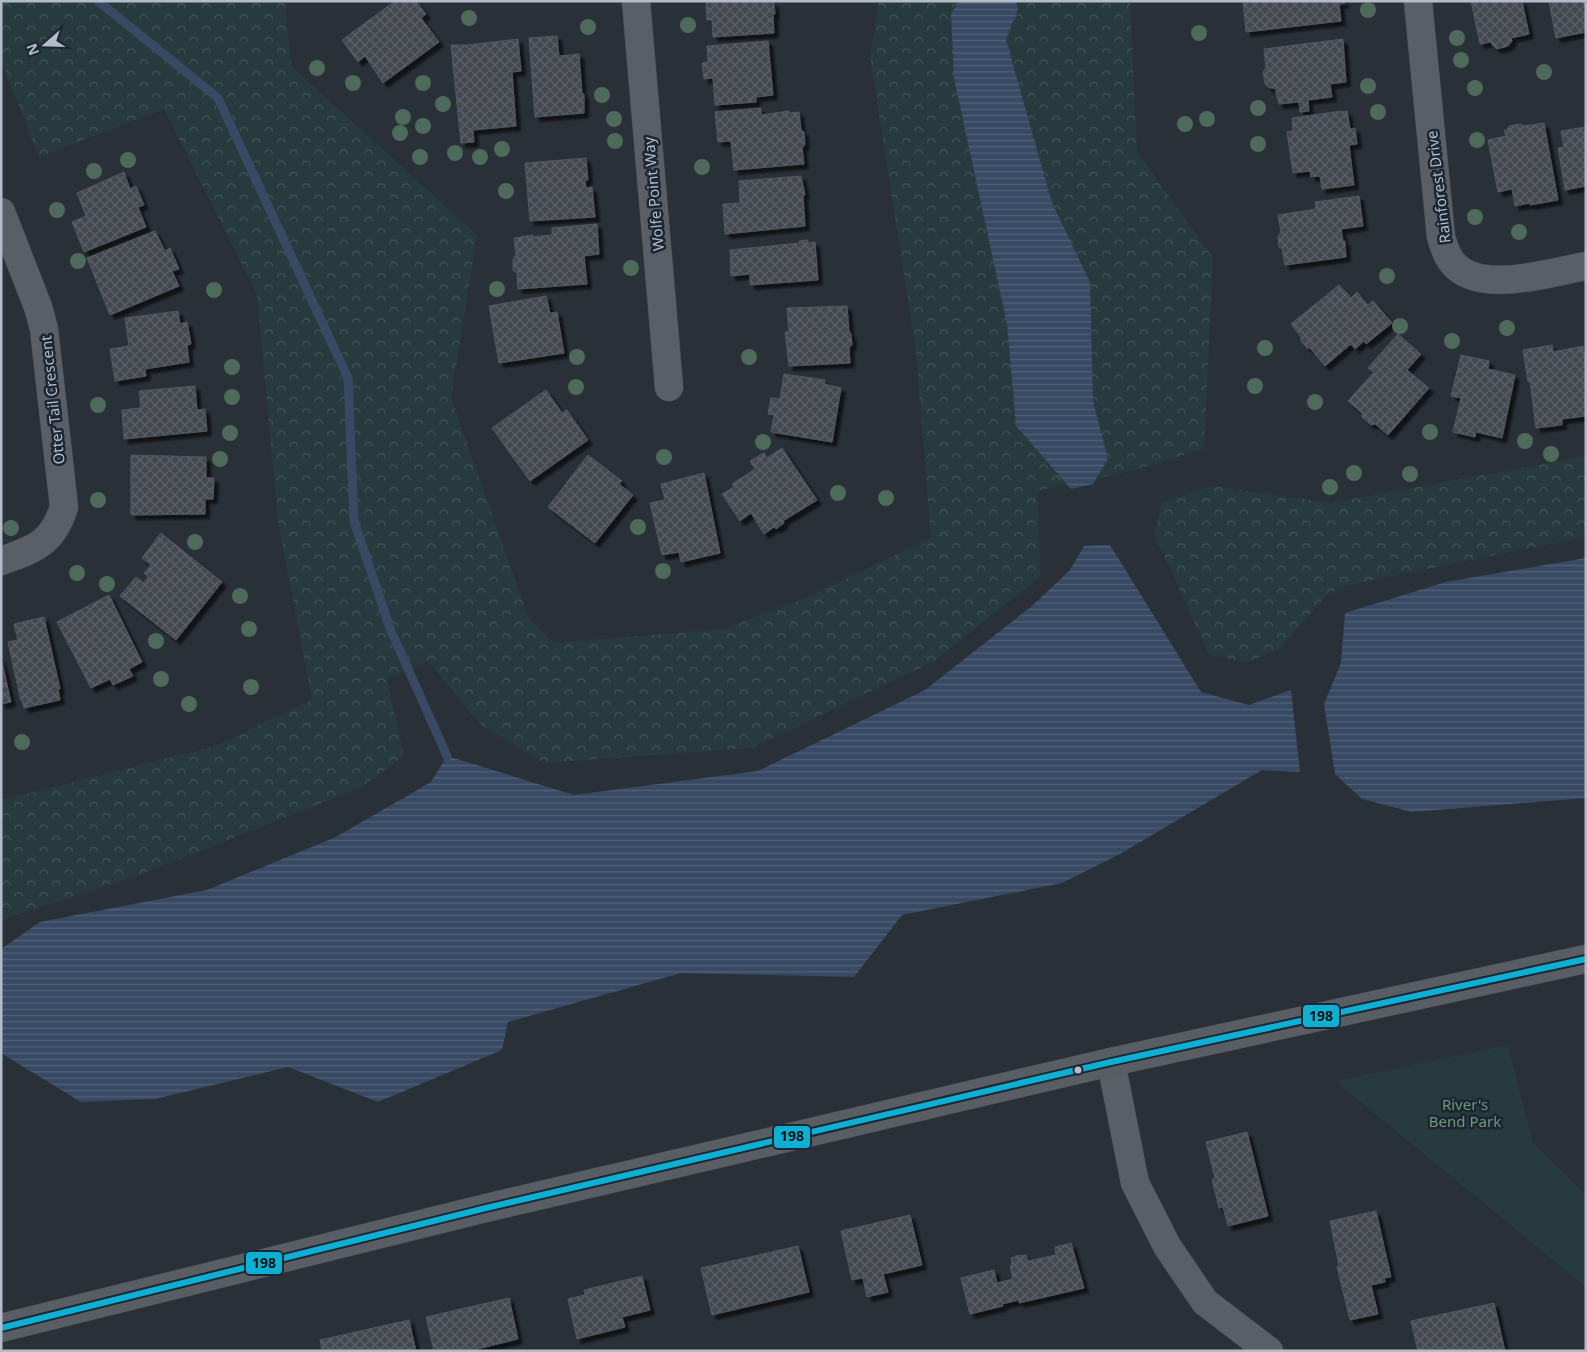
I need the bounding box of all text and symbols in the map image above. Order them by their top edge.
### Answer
north arrow [20,20,70,70]
text: N [21,41,43,58]
street label: Rainforest Drive [1421,130,1455,244]
street label: Wolfe Point Way [638,136,668,252]
street label: Otter Tail Crescent [35,334,69,466]
line badge: 198 [1302,1004,1340,1028]
text: 198 [1309,1006,1333,1025]
unlabelled marker [1073,1065,1083,1075]
park label: River's Bend Park [1429,1094,1501,1131]
line badge: 198 [773,1125,811,1149]
text: 198 [780,1126,804,1145]
line badge: 198 [245,1251,283,1275]
text: 198 [252,1253,276,1272]

